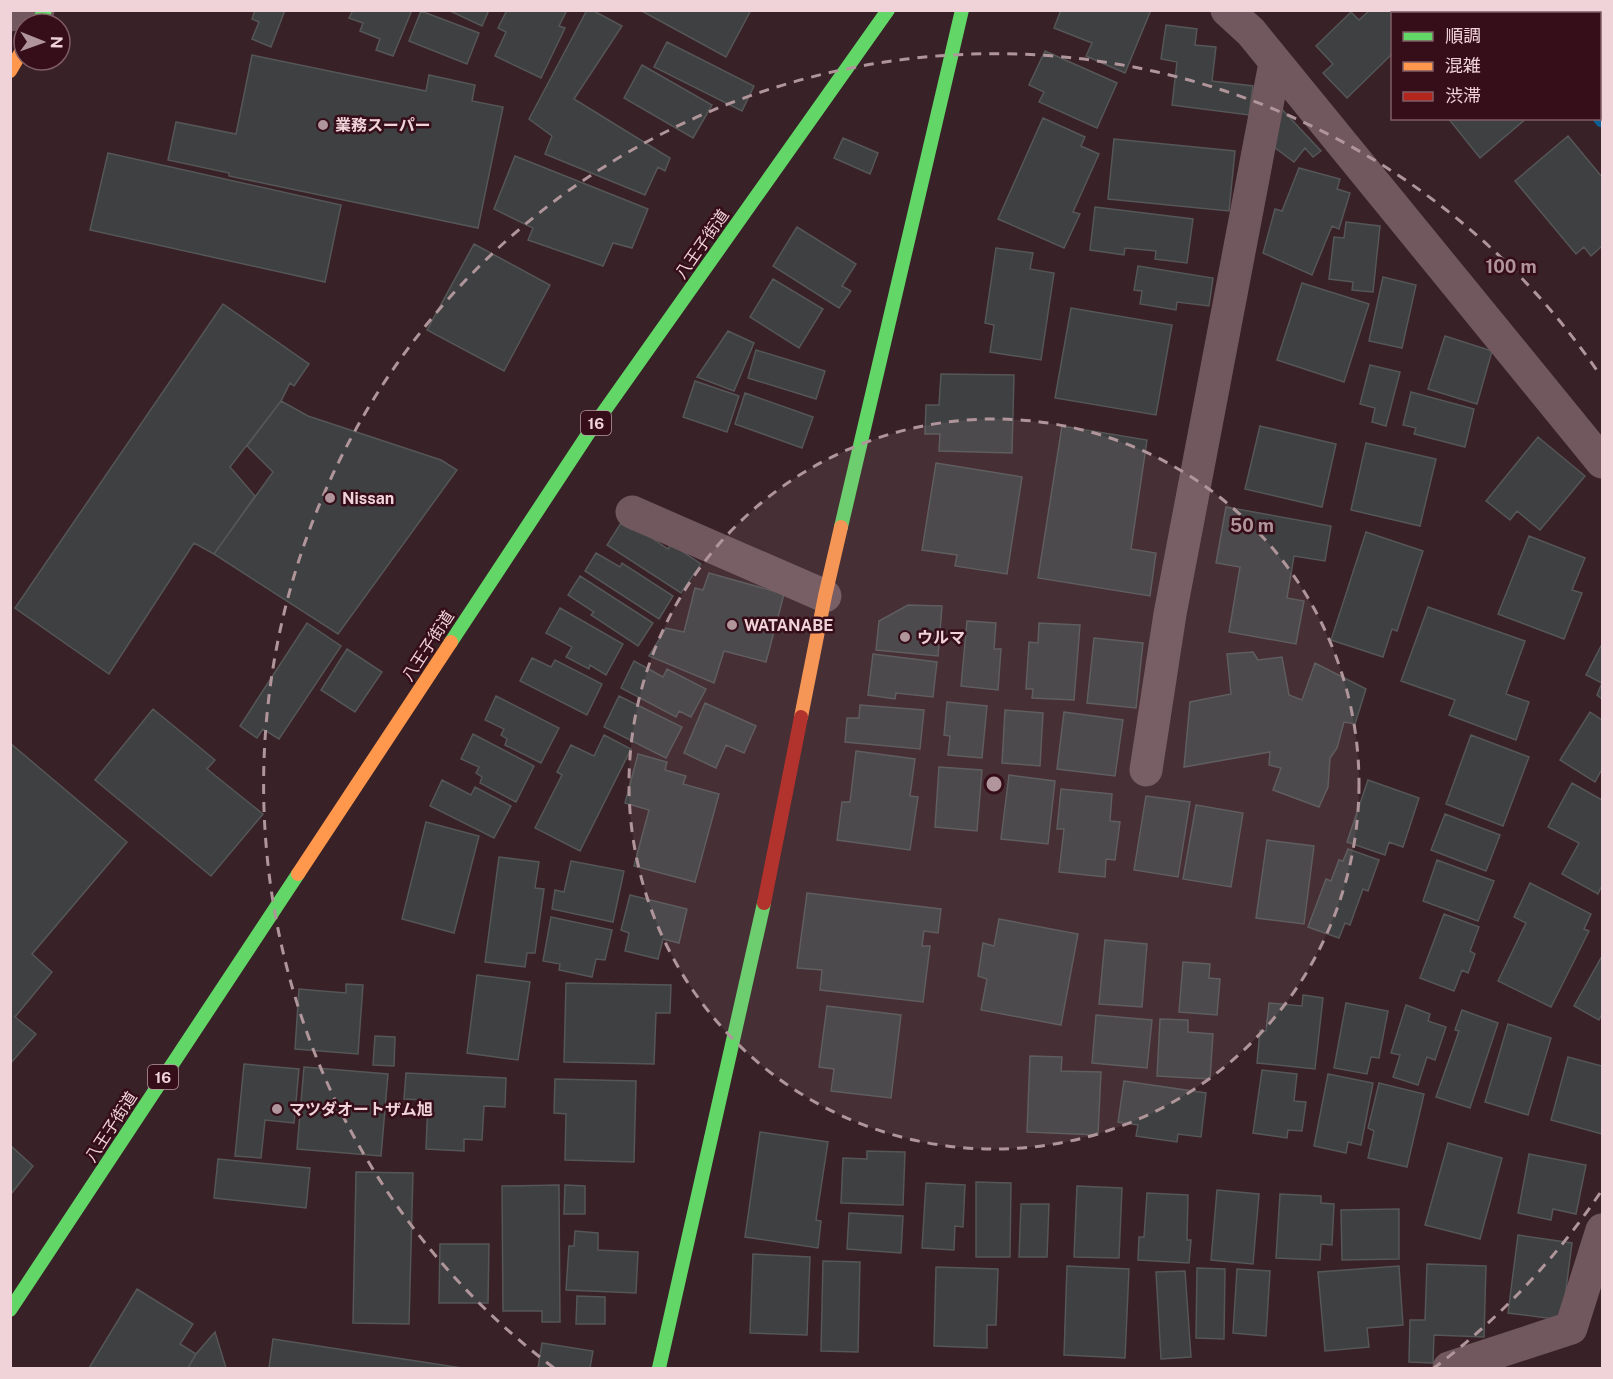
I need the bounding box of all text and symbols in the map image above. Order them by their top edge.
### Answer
north arrow [12,12,72,72]
legend [1391,12,1601,120]
text: 順調 [1445,25,1481,46]
text: N [47,36,66,49]
text: 混雑 [1445,55,1481,76]
text: 渋滞 [1445,85,1481,106]
place label: 業務スーパー [335,116,431,135]
marker: 業務スーパー [316,118,330,132]
street label: 八王子街道 [671,206,733,282]
text: 100 m [1485,256,1537,277]
road number: 16 [581,411,611,435]
place label: Nissan [342,489,394,508]
marker: Nissan [323,491,337,505]
text: 50 m [1230,515,1274,536]
street label: 八王子街道 [398,607,458,685]
place label: WATANABE [744,616,834,635]
marker: WATANABE [725,618,739,632]
place label: ウルマ [917,628,965,647]
marker: ウルマ [898,630,912,644]
centre of rings [984,774,1004,794]
road number: 16 [148,1065,178,1089]
street label: 八王子街道 [81,1088,141,1166]
place label: マツダオートザム旭 [289,1100,433,1119]
marker: マツダオートザム旭 [270,1102,284,1116]

